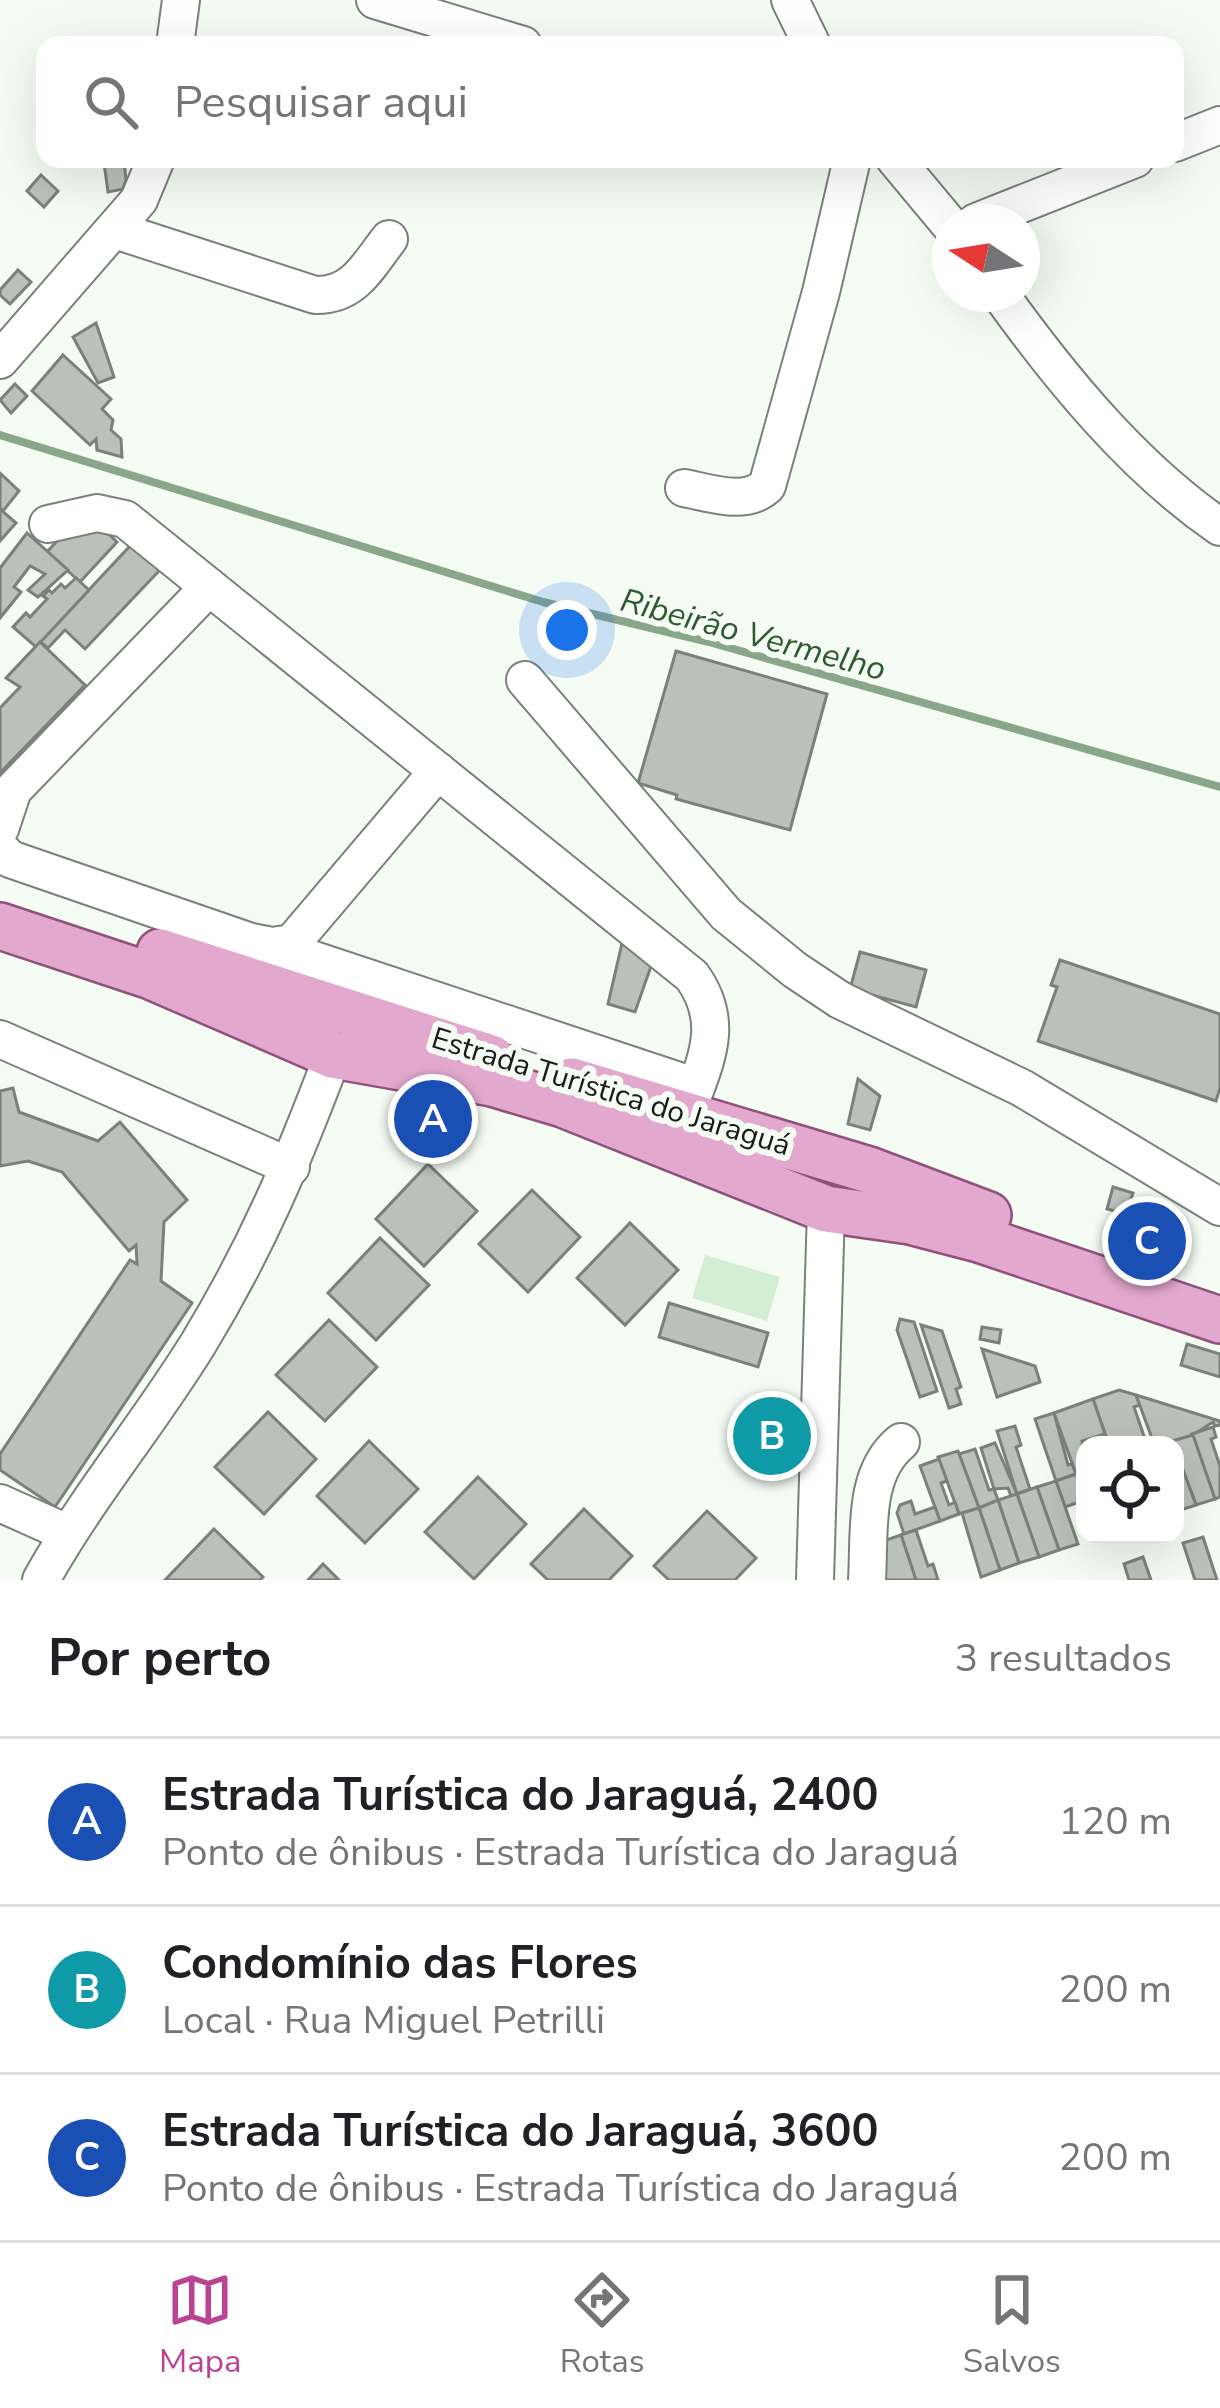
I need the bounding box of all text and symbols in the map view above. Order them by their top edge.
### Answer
search box [36,36,1184,168]
icon: search [78,69,144,135]
text: Pesquisar aqui [174,72,468,133]
north arrow [932,204,1040,312]
water label: Ribeirão Vermelho [615,578,891,692]
your location [537,600,597,660]
street label: Estrada Turística do Jaraguá [426,1018,796,1166]
pin: A [394,1074,472,1164]
pin: C [1108,1196,1186,1286]
pin: B [733,1391,811,1481]
map controls [1076,1436,1184,1544]
button: locate [1076,1436,1184,1544]
text: Por perto [48,1623,271,1693]
text: 3 resultados [955,1632,1172,1685]
text: Estrada Turística do Jaraguá, 2400 [162,1765,878,1826]
text: A [72,1795,102,1848]
text: 120 m [1058,1795,1172,1848]
text: Ponto de ônibus · Estrada Turística do Jaraguá [162,1826,959,1879]
text: Condomínio das Flores [162,1933,638,1994]
text: B [74,1963,100,2016]
text: 200 m [1058,1963,1172,2016]
text: Local · Rua Miguel Petrilli [162,1994,605,2047]
text: Estrada Turística do Jaraguá, 3600 [162,2101,878,2162]
text: C [74,2131,100,2184]
text: 200 m [1058,2131,1172,2184]
text: Ponto de ônibus · Estrada Turística do Jaraguá [162,2162,959,2215]
tab: Mapa [159,2267,242,2384]
tab: Rotas [560,2267,645,2384]
tab: Salvos [963,2267,1061,2384]

